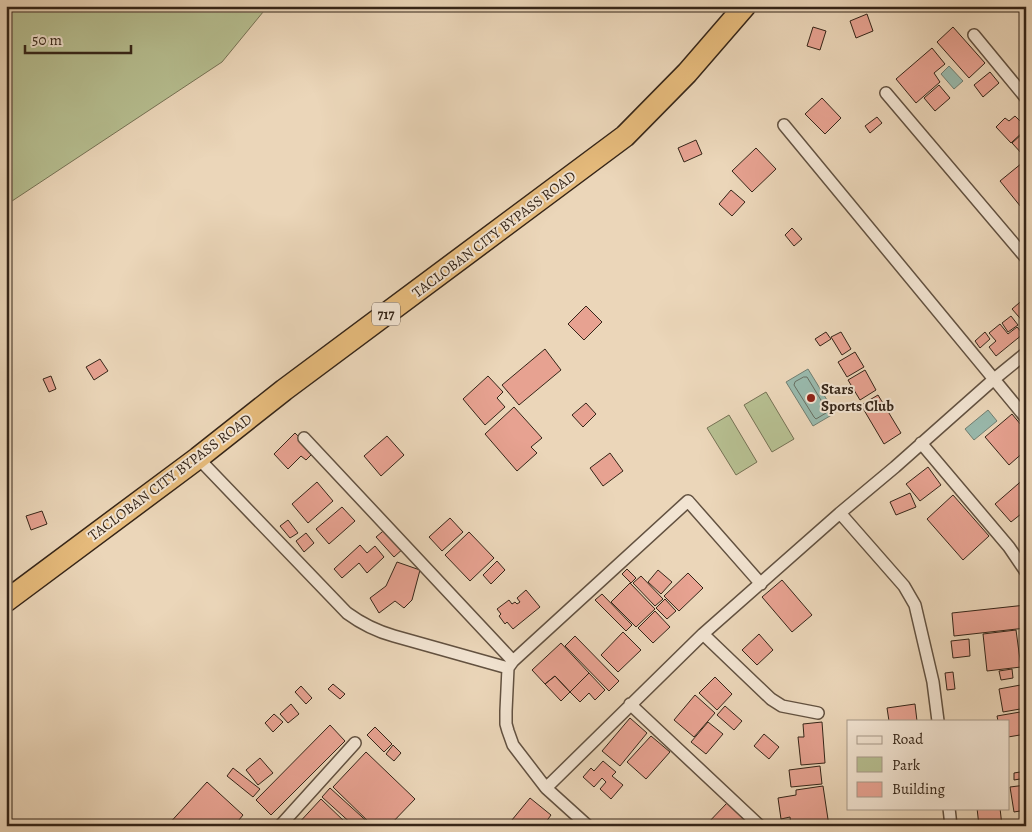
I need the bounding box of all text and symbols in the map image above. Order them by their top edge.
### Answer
scale bar [25,22,131,54]
text: 50 m [32,30,62,50]
street label: TACLOBAN CITY BYPASS ROAD [408,166,580,302]
road number: 717 [372,302,400,326]
place label: Stars Sports Club [821,379,894,416]
marker: Stars Sports Club [805,392,817,404]
street label: TACLOBAN CITY BYPASS ROAD [84,409,256,545]
legend [847,720,1010,810]
text: Road [892,729,924,749]
text: Park [892,755,921,775]
text: Building [892,779,945,799]

